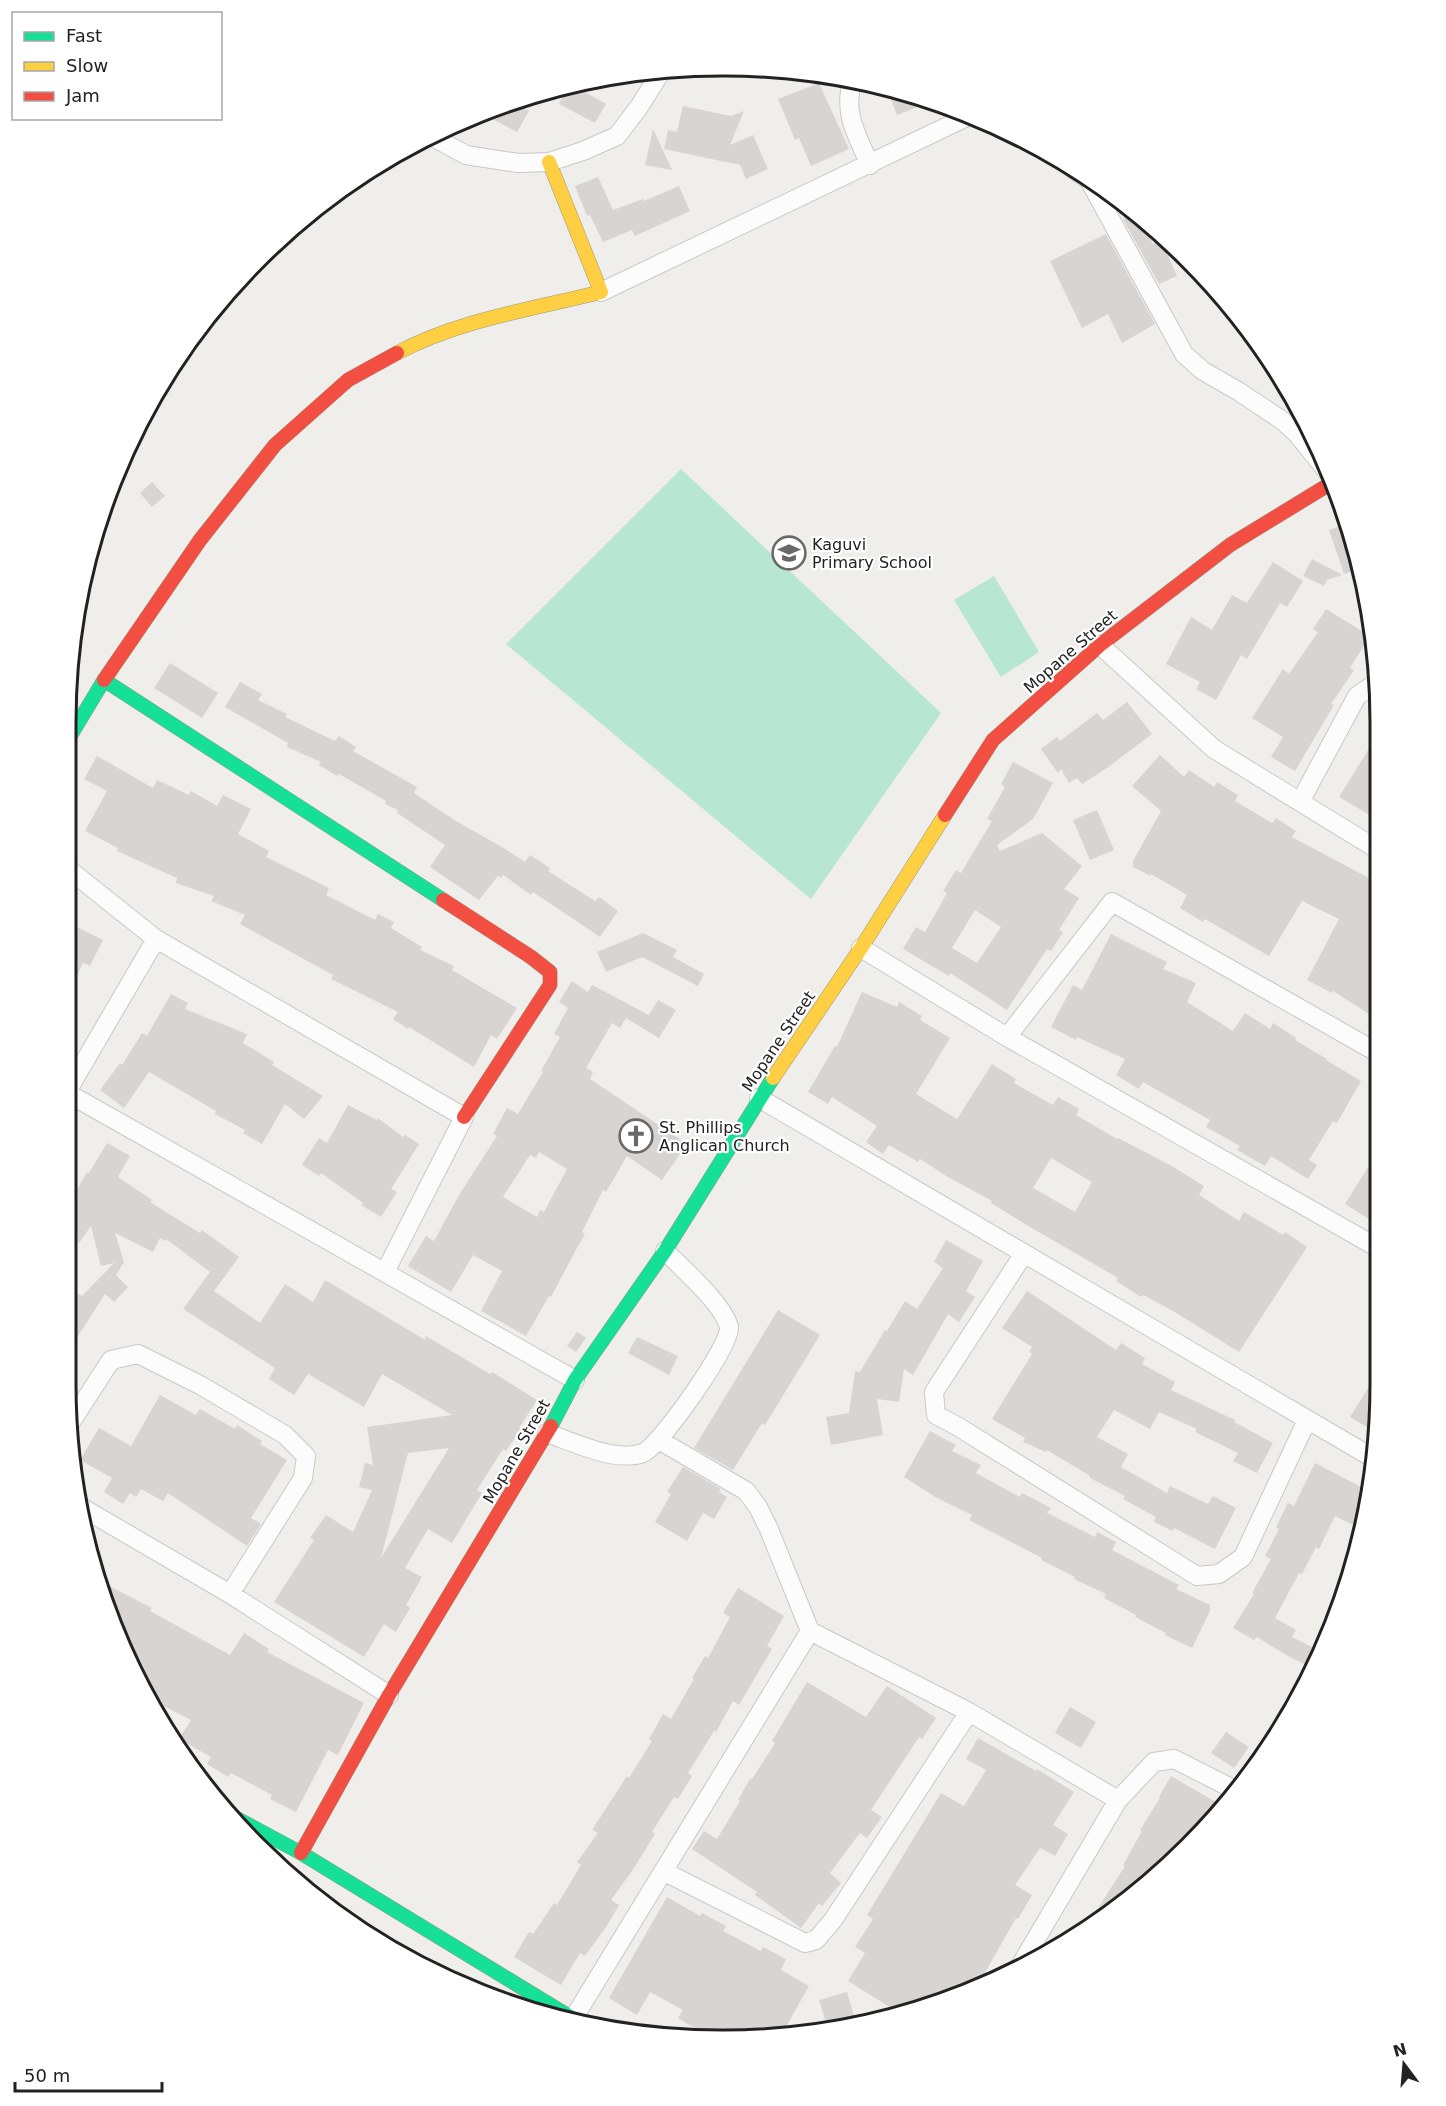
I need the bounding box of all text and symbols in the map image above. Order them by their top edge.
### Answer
legend [12,12,222,120]
text: Fast [66,25,102,46]
text: Slow [66,55,108,76]
text: Jam [65,85,100,106]
school or university icon: Kaguvi Primary School [771,535,807,571]
place label: Kaguvi Primary School [812,535,932,572]
street label: Mopane Street [1020,606,1121,697]
street label: Mopane Street [738,987,819,1095]
church icon: St. Phillips Anglican Church [618,1118,654,1154]
place label: St. Phillips Anglican Church [659,1118,790,1155]
street label: Mopane Street [479,1396,554,1507]
north arrow [1374,2034,1434,2094]
text: N [1391,2039,1409,2061]
scale bar [15,2055,162,2093]
text: 50 m [24,2065,70,2086]

